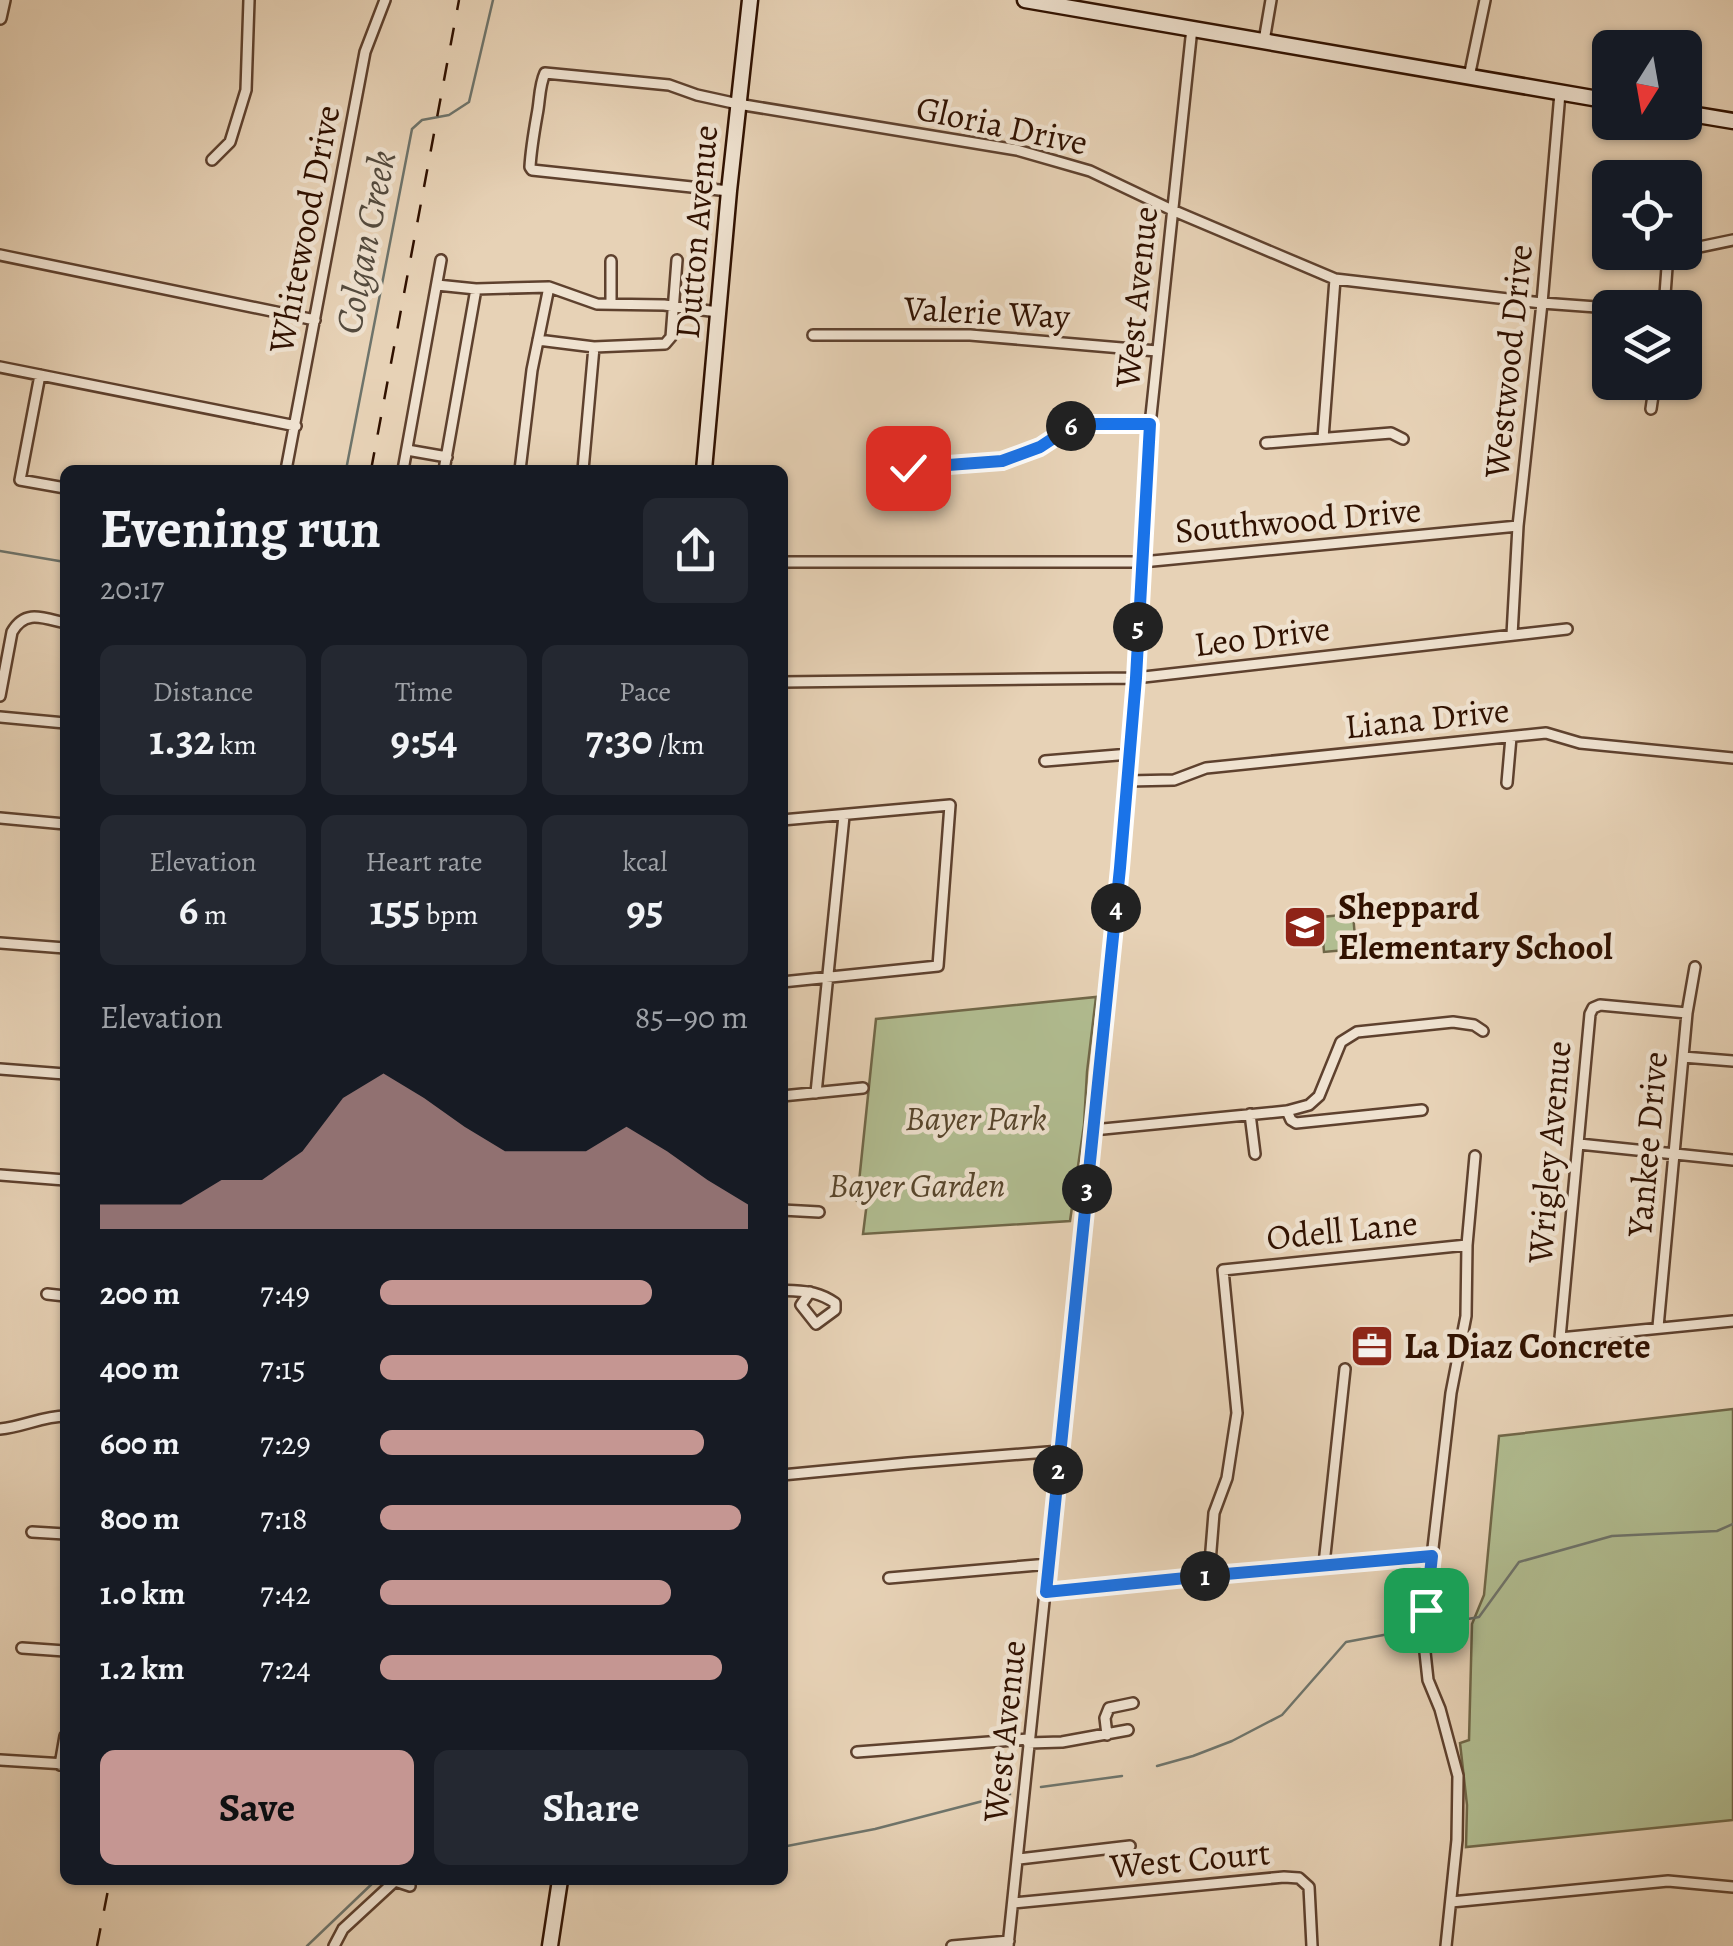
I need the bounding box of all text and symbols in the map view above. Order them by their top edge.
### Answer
north arrow [1592,30,1702,140]
map controls [1592,30,1702,400]
street label: Gloria Drive [912,83,1092,167]
street label: Whitewood Drive [256,101,352,358]
street label: Dutton Avenue [663,123,729,341]
water label: Colgan Creek [322,146,408,338]
button: locate [1592,160,1702,270]
street label: West Avenue [1102,204,1169,391]
street label: Westwood Drive [1472,242,1544,481]
street label: Valerie Way [902,284,1072,340]
button: layers [1592,290,1702,400]
pin: 6 [1046,401,1096,451]
text: 6 [1064,407,1078,445]
pin [866,426,951,511]
icon: check [881,441,936,496]
street label: Southwood Drive [1173,485,1423,555]
text: Evening run [100,491,381,566]
button: share [643,498,748,603]
text: 20:17 [100,566,164,610]
pin: 5 [1113,602,1163,652]
street label: Leo Drive [1191,604,1333,668]
text: 5 [1132,608,1144,646]
text: Distance [153,673,253,711]
text: Time [395,673,453,711]
text: Pace [619,673,671,711]
street label: Liana Drive [1342,686,1512,750]
text: 1.32 [149,711,214,768]
text: 9:54 [390,711,458,768]
text: 7:30 [585,711,653,768]
text: km [214,726,257,764]
text: /km [653,726,705,764]
text: Elevation [149,843,257,881]
text: Heart rate [366,843,482,881]
text: kcal [623,843,667,881]
text: 6 [179,881,198,938]
text: 155 [370,881,421,938]
text: 95 [626,881,664,938]
pin: 4 [1091,883,1141,933]
place label: Sheppard Elementary School [1338,883,1613,971]
text: 4 [1109,889,1123,927]
text: m [198,896,227,934]
text: bpm [421,896,478,934]
school or university icon: Sheppard Elementary School [1282,904,1328,950]
text: Elevation [100,995,223,1039]
text: 85–90 m [635,995,748,1039]
street label: Wrigley Avenue [1515,1039,1583,1266]
street label: Yankee Drive [1615,1049,1679,1240]
park label: Bayer Park [905,1094,1047,1142]
park label: Bayer Garden [829,1161,1005,1209]
pin: 3 [1062,1164,1112,1214]
text: 3 [1081,1170,1093,1208]
street label: Odell Lane [1264,1198,1420,1262]
text: 200 m [100,1271,180,1315]
text: 7:49 [260,1271,310,1315]
place label: La Diaz Concrete [1404,1322,1651,1370]
office icon: La Diaz Concrete [1349,1323,1395,1369]
text: 400 m [100,1346,180,1390]
text: 7:15 [260,1346,306,1390]
text: 600 m [100,1421,180,1465]
text: 7:29 [260,1421,311,1465]
pin: 2 [1033,1445,1083,1495]
text: 2 [1051,1451,1065,1489]
text: 800 m [100,1496,180,1540]
text: 7:18 [260,1496,308,1540]
pin: 1 [1180,1551,1230,1601]
text: 1 [1200,1557,1210,1595]
pin [1384,1568,1469,1653]
text: 1.0 km [100,1571,185,1615]
text: 7:42 [260,1571,311,1615]
icon: arrive [1399,1583,1454,1638]
street label: West Avenue [970,1638,1037,1825]
text: 1.2 km [100,1646,185,1690]
text: 7:24 [260,1646,311,1690]
button: Save [100,1750,414,1865]
button: Share [434,1750,748,1865]
street label: West Court [1107,1828,1272,1890]

